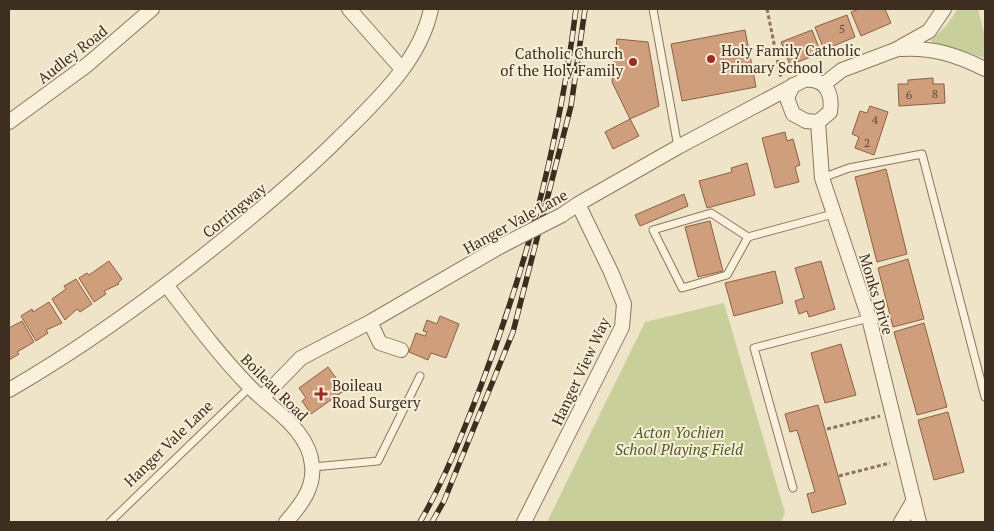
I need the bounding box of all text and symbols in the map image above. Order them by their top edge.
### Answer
street label: Audley Road [33,20,111,88]
house number: 5 [839,21,845,36]
place label: Holy Family Catholic Primary School [721,40,861,77]
place label: Catholic Church of the Holy Family [500,43,623,80]
marker: Holy Family Catholic Primary School [705,53,717,65]
marker: Catholic Church of the Holy Family [627,56,639,68]
house number: 8 [932,86,938,101]
house number: 6 [906,87,913,102]
house number: 4 [872,112,879,127]
house number: 2 [864,135,870,150]
street label: Corringway [198,178,270,242]
street label: Hanger Vale Lane [459,184,571,258]
street label: Monks Drive [855,251,899,337]
street label: Hanger View Way [546,313,614,428]
street label: Boileau Road [237,349,313,425]
place label: Boileau Road Surgery [332,375,421,412]
marker: Boileau Road Surgery [314,387,328,401]
street label: Hanger Vale Lane [119,395,217,491]
park label: Acton Yochien School Playing Field [615,422,744,459]

